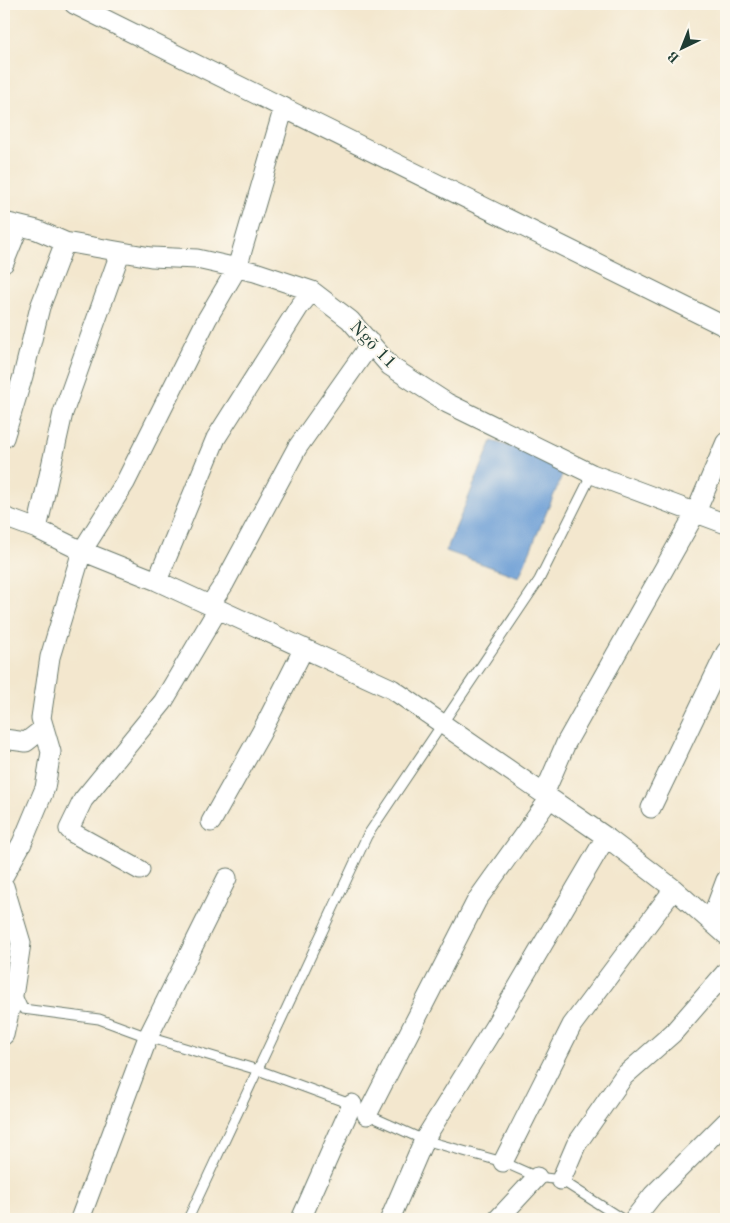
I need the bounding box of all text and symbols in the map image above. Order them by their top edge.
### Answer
north arrow [658,22,708,72]
text: B [665,48,682,65]
street label: Ngõ 11 [346,318,400,372]

